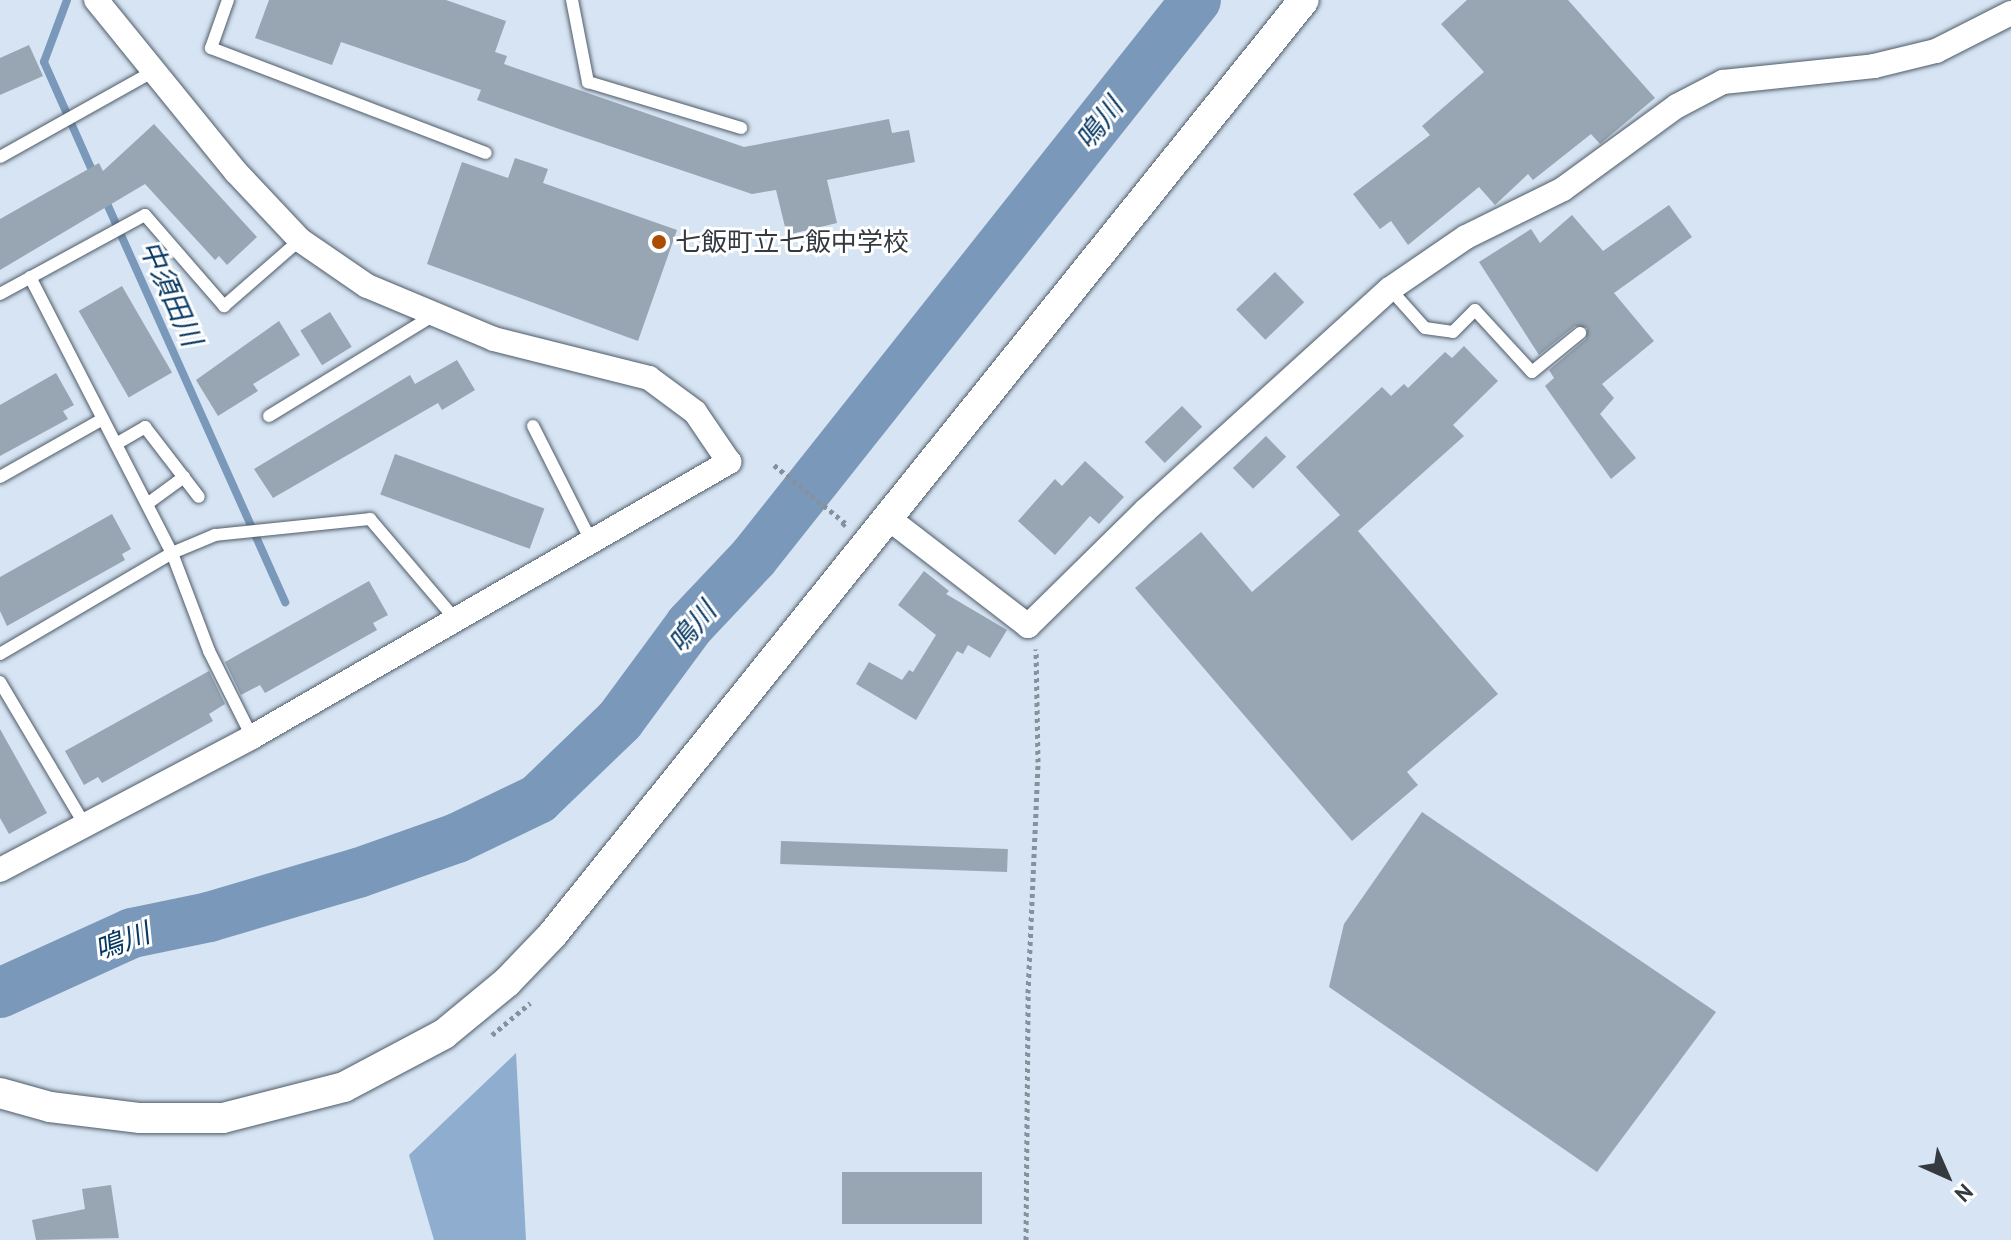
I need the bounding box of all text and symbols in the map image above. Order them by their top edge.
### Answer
water label: 鳴川 [1069,91,1129,155]
place label: 七飯町立七飯中学校 [675,226,909,258]
marker: 七飯町立七飯中学校 [650,233,668,251]
water label: 中須田川 [133,235,209,351]
water label: 鳴川 [661,595,723,659]
water label: 鳴川 [90,916,154,966]
north arrow [1907,1136,1987,1216]
text: N [1949,1178,1979,1208]

